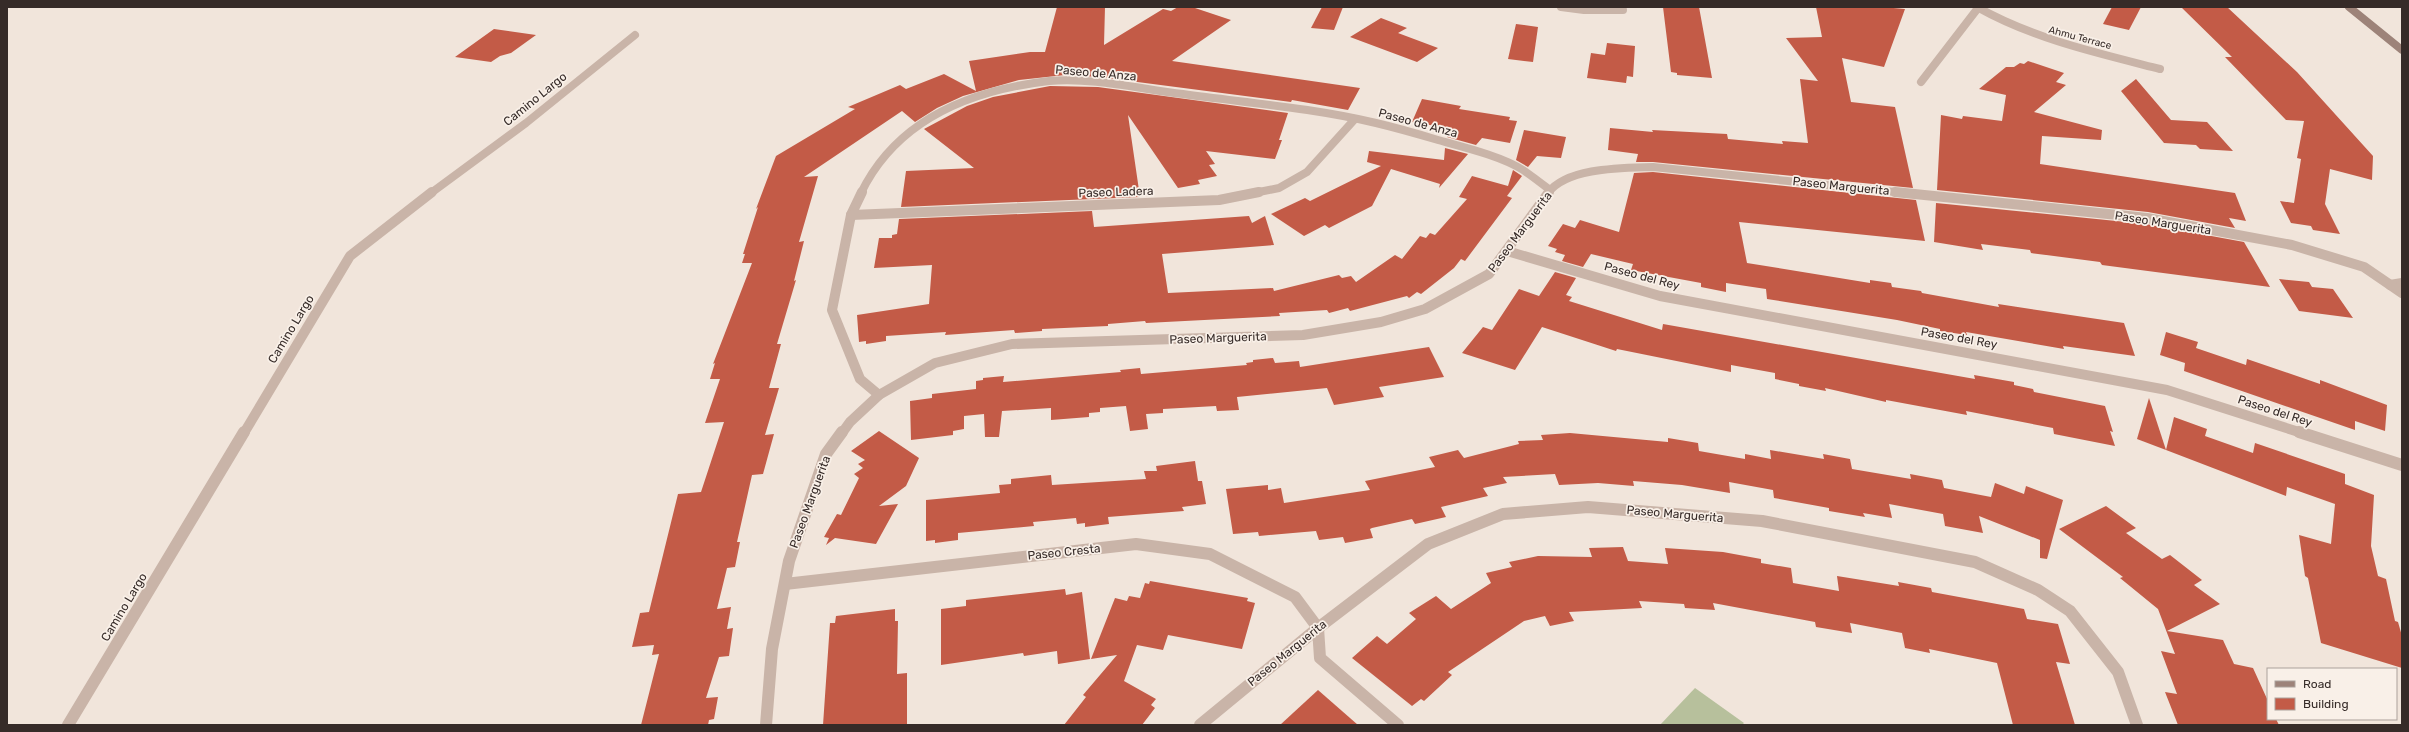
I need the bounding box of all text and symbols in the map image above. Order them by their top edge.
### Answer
street label: Ahmu Terrace [2047,24,2113,52]
street label: Paseo de Anza [1055,62,1137,84]
street label: Camino Largo [501,69,569,129]
street label: Paseo de Anza [1377,106,1459,140]
street label: Paseo Marguerita [1792,174,1890,198]
street label: Paseo Ladera [1078,184,1154,200]
street label: Paseo Marguerita [1485,189,1555,275]
street label: Paseo Marguerita [2114,208,2212,238]
street label: Paseo del Rey [1603,259,1682,293]
street label: Camino Largo [265,292,317,366]
street label: Paseo del Rey [1920,324,1999,352]
street label: Paseo Marguerita [1169,329,1267,347]
street label: Paseo del Rey [2236,392,2314,430]
street label: Paseo Marguerita [787,454,833,550]
street label: Paseo Marguerita [1626,503,1724,525]
street label: Paseo Cresta [1027,541,1101,563]
street label: Camino Largo [98,570,150,644]
street label: Paseo Marguerita [1245,617,1329,689]
legend [2267,668,2397,720]
text: Road [2303,677,2331,691]
text: Building [2303,697,2349,711]

